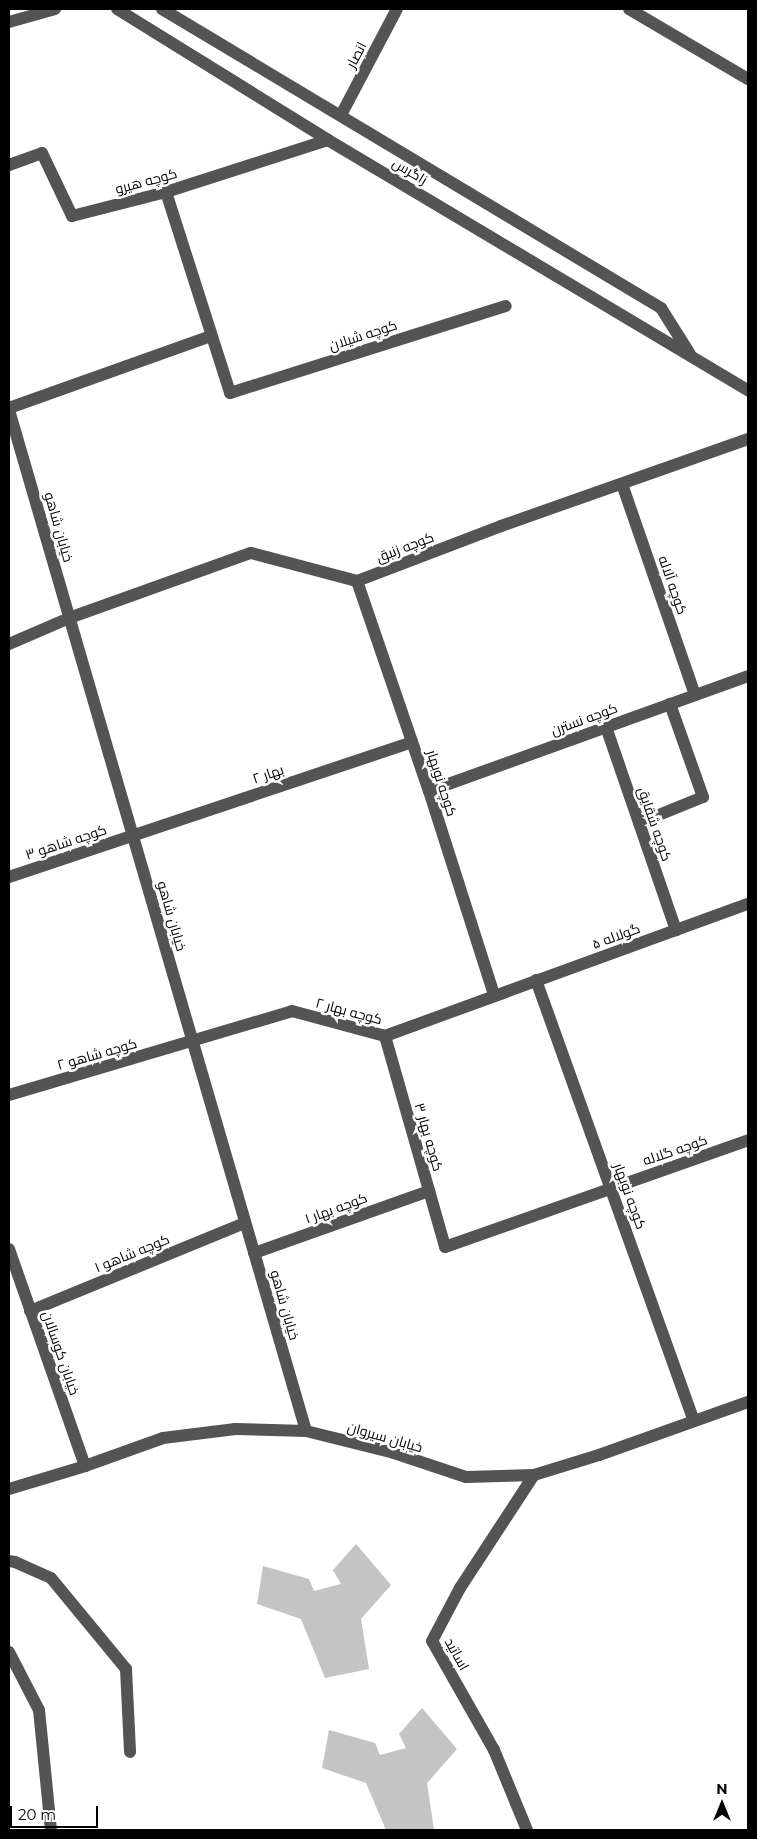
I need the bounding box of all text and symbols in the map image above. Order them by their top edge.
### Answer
street label: انصار [342,39,370,71]
street label: زاگرس [389,154,431,188]
street label: کوچه هیرو [113,165,179,197]
street label: کوچه شیلان [327,316,399,354]
street label: خیابان شاهو [41,490,77,564]
street label: کوچه زنبق [374,528,436,566]
street label: کوچه آلاله [655,553,691,617]
street label: کوچه نسترن [548,699,620,739]
street label: کوچه نوبهار [423,748,461,818]
street label: بهار ۲ [250,761,286,787]
street label: کوچه شقایق [634,785,676,863]
street label: کوچه شاهو ۳ [23,821,109,863]
street label: خیابان شاهو [154,879,190,953]
street label: گولاله ۵ [590,920,642,952]
street label: کوچه بهار ۲ [314,994,384,1028]
street label: کوچه شاهو ۲ [55,1035,139,1073]
street label: کوچه بهار ۳ [411,1101,447,1173]
street label: کوچه گلاله [641,1131,709,1169]
street label: کوچه نوبهار [610,1161,650,1231]
street label: کوچه بهار ۱ [303,1189,369,1227]
street label: کوچه شاهو ۱ [92,1230,172,1276]
street label: خیابان شاهو [267,1268,303,1342]
street label: خیابان کوسالان [39,1309,83,1397]
street label: خیابان سیروان [345,1418,425,1456]
street label: اساتید [441,1635,473,1673]
north arrow [697,1779,747,1829]
text: N [716,1780,728,1798]
scale bar [12,1796,100,1828]
text: 20 m [18,1805,56,1824]

